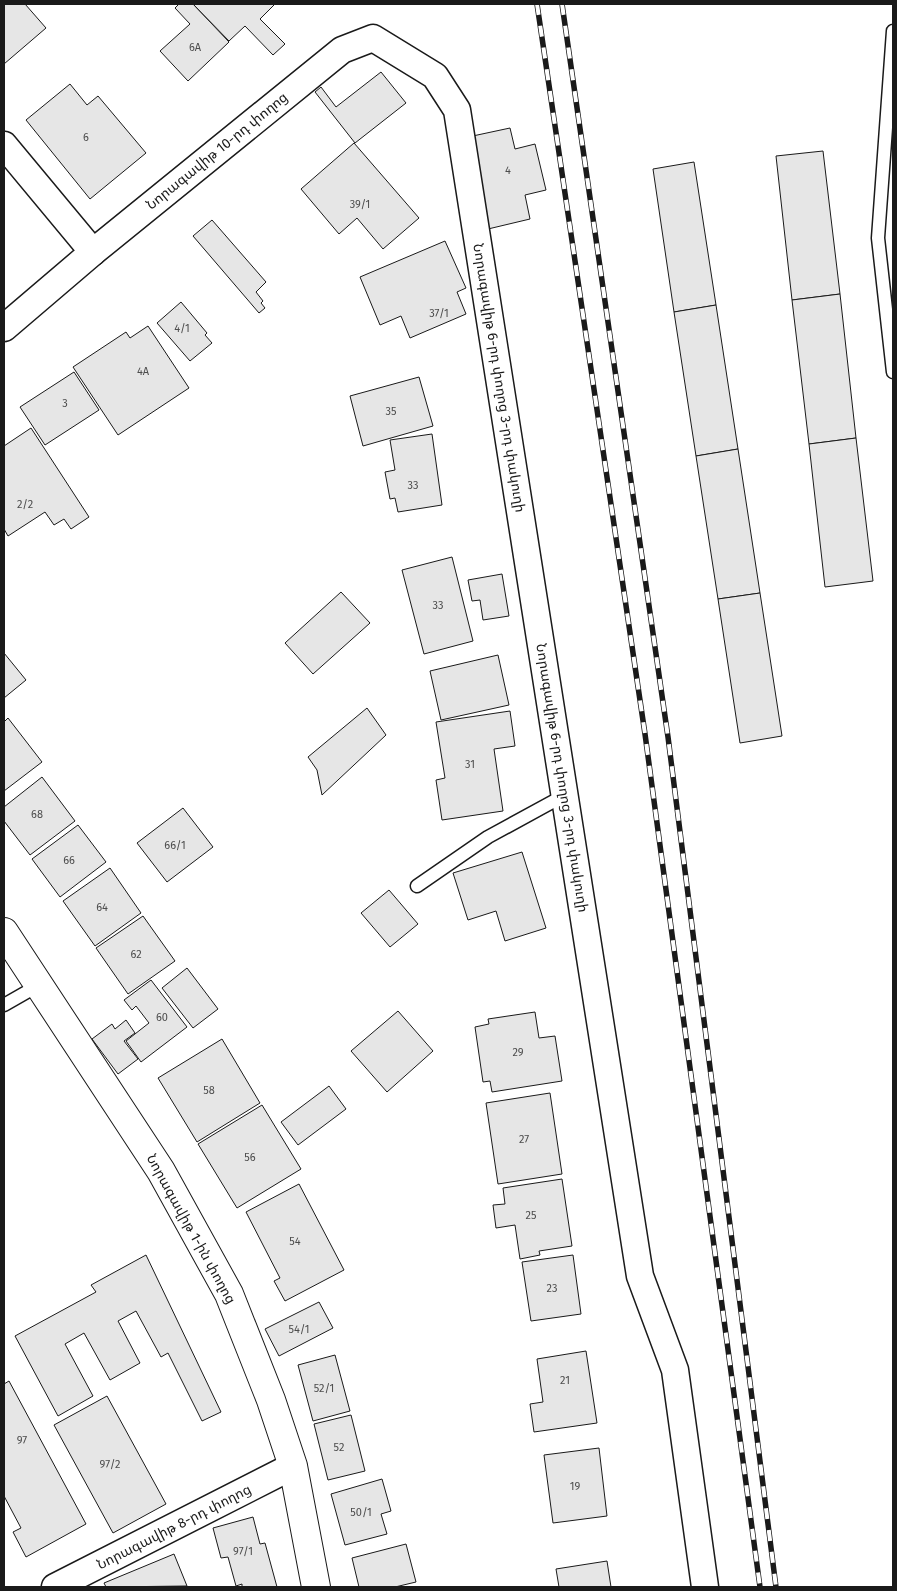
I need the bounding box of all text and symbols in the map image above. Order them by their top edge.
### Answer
house number: 6A [189,41,202,54]
street label: Նորագավիթ 10-րդ փողոց [143,89,291,213]
house number: 6 [83,131,89,144]
house number: 4 [505,164,511,177]
house number: 39/1 [350,198,370,211]
street label: Նորագավիթ 6-րդ փողոց 3-րդ փակուղի [469,242,529,514]
house number: 37/1 [429,307,449,320]
house number: 4/1 [174,322,190,335]
house number: 4A [137,365,150,378]
house number: 3 [62,397,68,410]
house number: 35 [386,405,397,418]
house number: 33 [408,479,418,492]
house number: 2/2 [17,498,33,511]
house number: 33 [433,599,443,612]
street label: Նորագավիթ 6-րդ փողոց 3-րդ փակուղի [532,642,592,914]
house number: 31 [465,758,475,771]
house number: 68 [31,808,43,821]
house number: 66/1 [164,839,186,852]
house number: 66 [63,854,75,867]
house number: 64 [96,901,108,914]
house number: 62 [130,948,142,961]
house number: 60 [156,1011,168,1024]
house number: 29 [512,1046,524,1059]
house number: 58 [203,1084,215,1097]
house number: 27 [519,1133,529,1146]
street label: Նորագավիթ 1-ին փողոց [143,1151,239,1307]
house number: 56 [244,1151,256,1164]
house number: 25 [526,1209,537,1222]
house number: 54 [289,1235,301,1248]
house number: 23 [547,1282,557,1295]
house number: 54/1 [289,1323,309,1336]
house number: 21 [560,1374,570,1387]
house number: 52/1 [314,1382,334,1395]
house number: 97 [17,1434,27,1447]
house number: 52 [334,1441,344,1454]
house number: 97/2 [100,1458,120,1471]
house number: 19 [570,1480,580,1493]
street label: Նորագավիթ 8-րդ փողոց [94,1481,254,1573]
house number: 50/1 [350,1506,372,1519]
house number: 97/1 [233,1545,253,1558]

